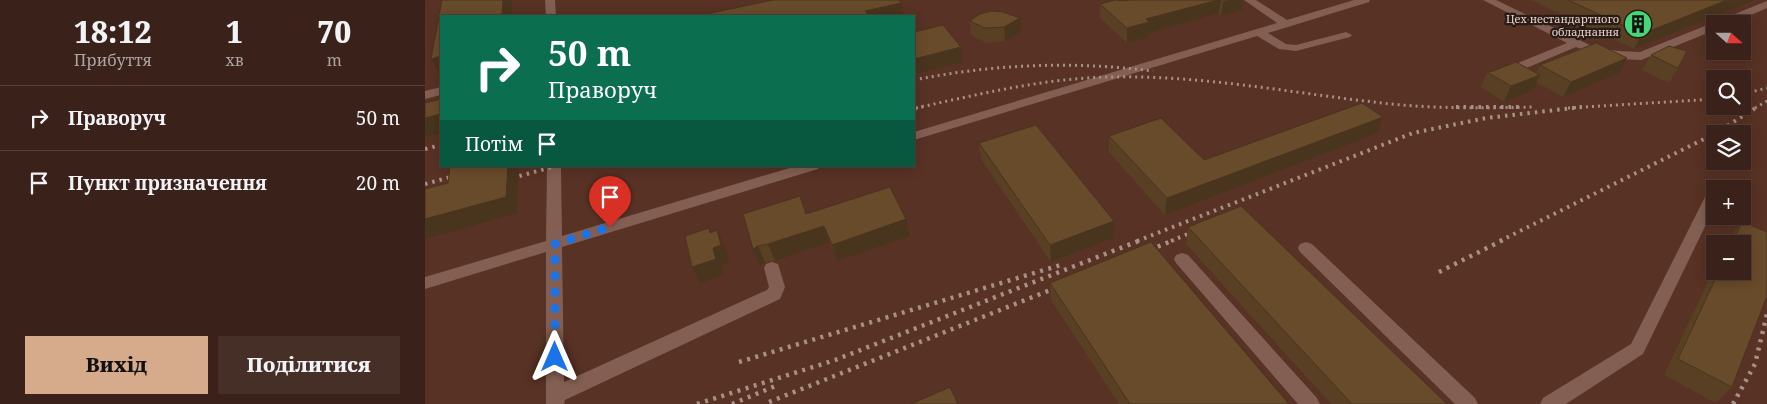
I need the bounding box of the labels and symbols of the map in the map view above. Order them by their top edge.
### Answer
building icon: Цех нестандартного обладнання [1623,9,1653,39]
place label: Цех нестандартного обладнання [1506,11,1619,39]
north arrow [1706,15,1751,60]
pin [589,176,631,227]
position arrow [528,330,580,382]

